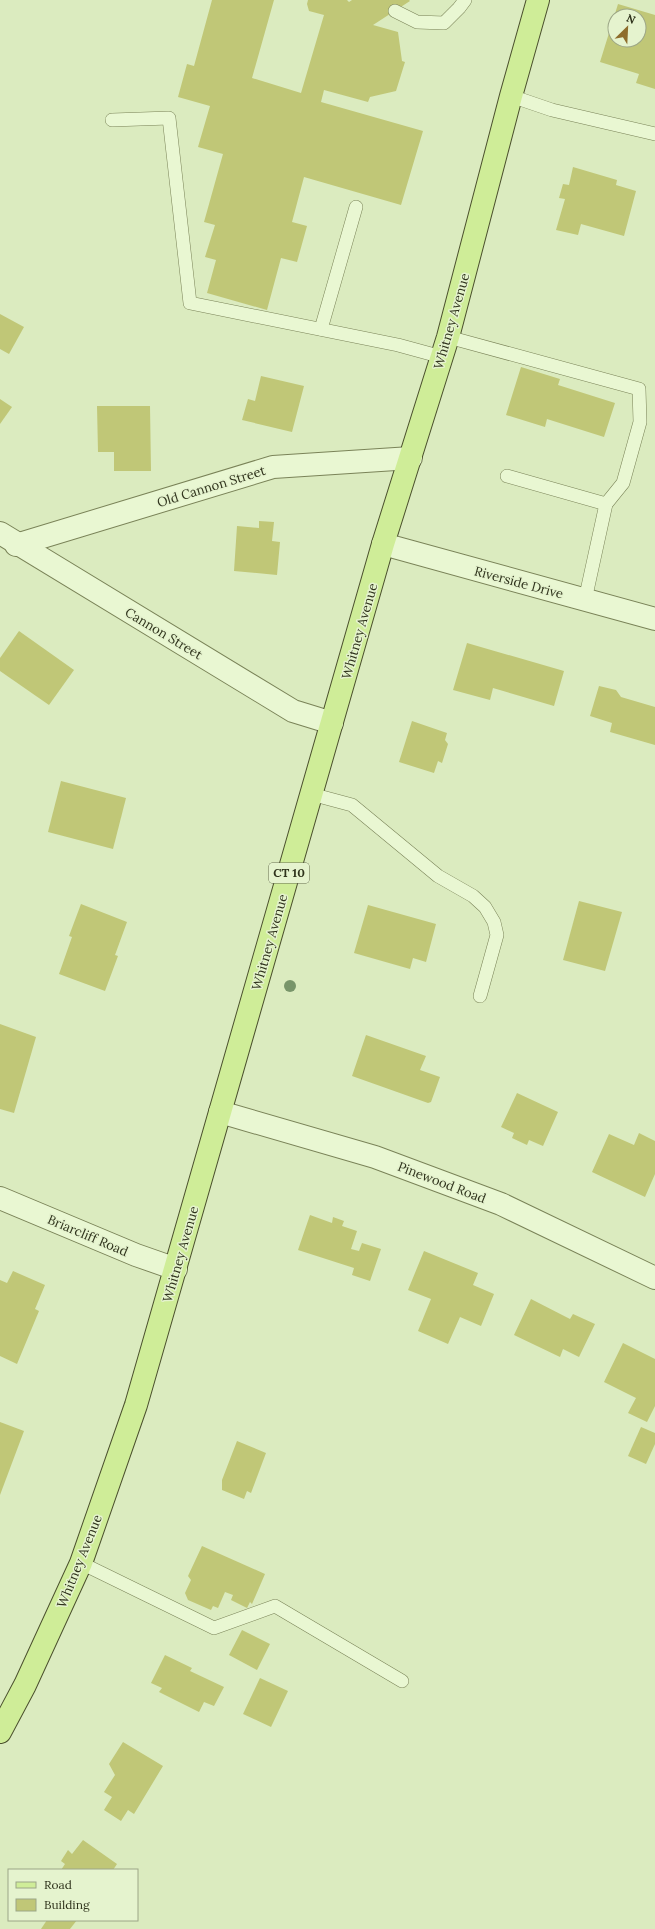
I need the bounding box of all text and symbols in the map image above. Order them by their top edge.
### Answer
north arrow [607,8,647,48]
text: N [624,11,638,27]
street label: Whitney Avenue [430,271,473,371]
street label: Old Cannon Street [155,462,267,511]
street label: Riverside Drive [473,562,565,603]
street label: Whitney Avenue [338,581,381,681]
street label: Cannon Street [122,604,206,663]
road number: CT 10 [269,863,309,883]
street label: Whitney Avenue [248,892,291,992]
street label: Pinewood Road [395,1158,489,1207]
street label: Whitney Avenue [159,1204,202,1304]
street label: Briarcliff Road [45,1211,131,1260]
street label: Whitney Avenue [53,1512,106,1610]
legend [8,1869,138,1921]
text: Road [44,1877,72,1892]
text: Building [44,1897,90,1912]

